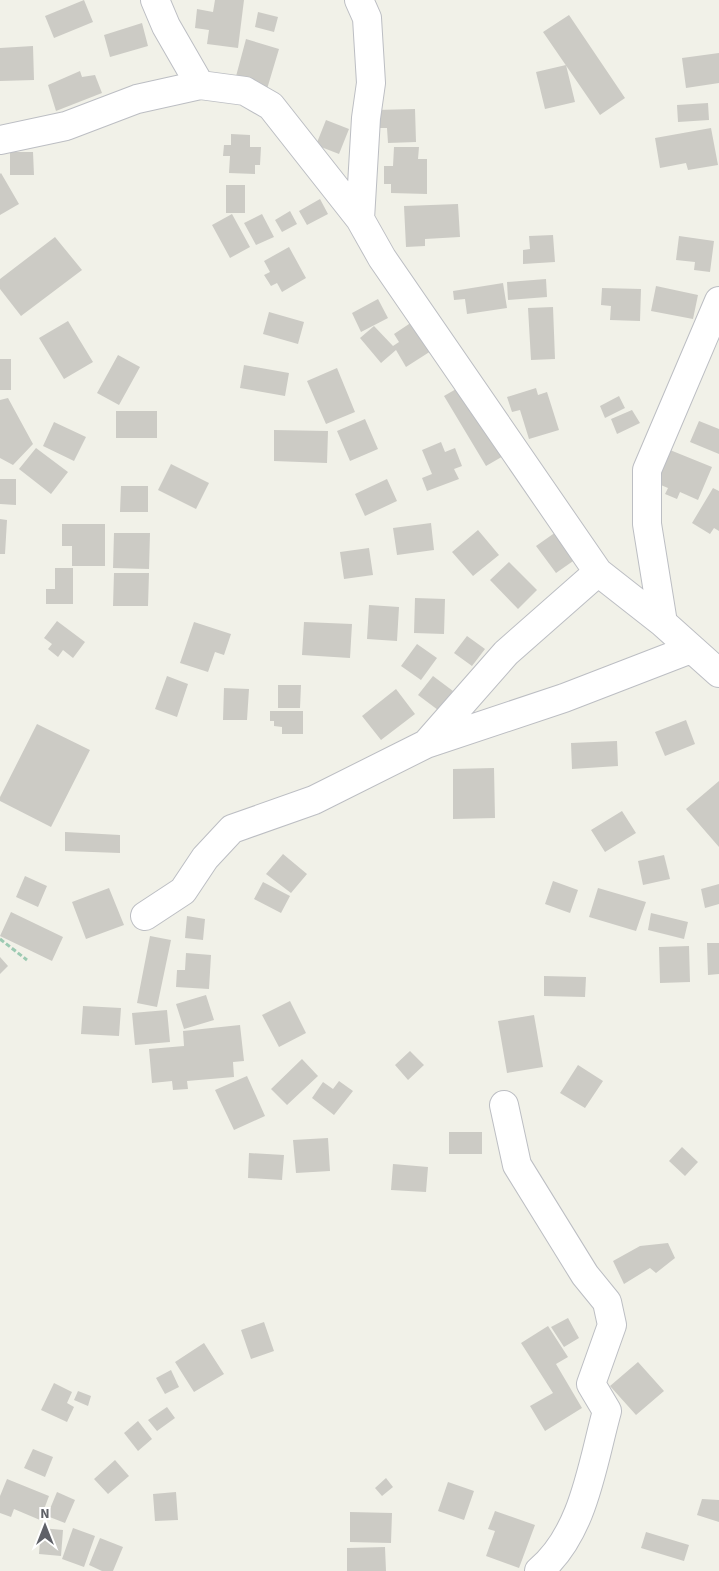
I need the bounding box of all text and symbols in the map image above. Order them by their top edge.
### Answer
north arrow [20,1501,70,1551]
text: N [40,1504,50,1524]

